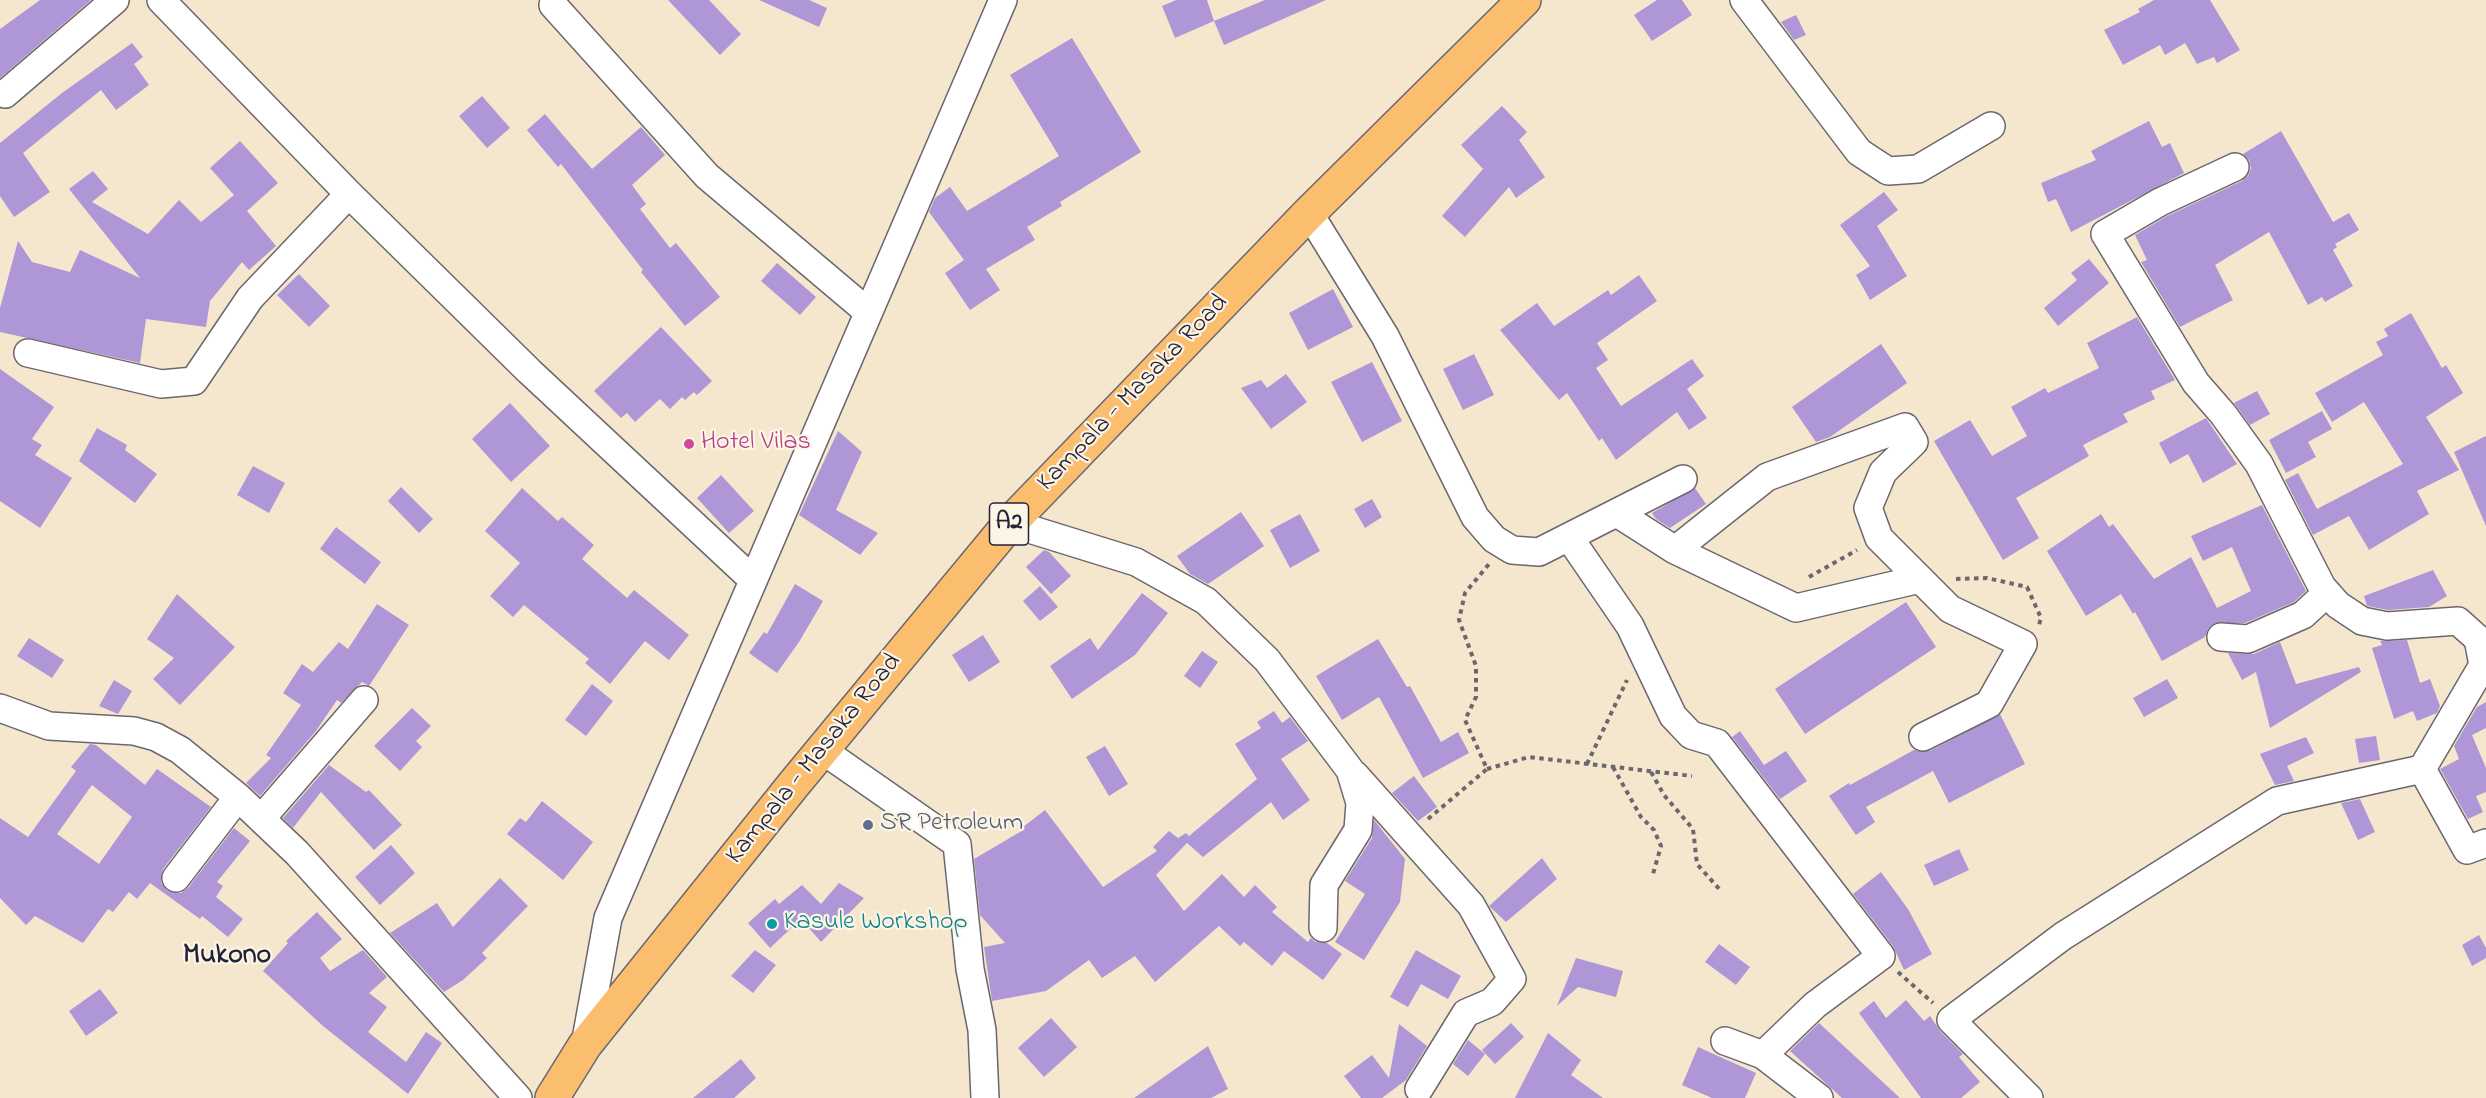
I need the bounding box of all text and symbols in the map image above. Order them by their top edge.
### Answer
street label: Kampala - Masaka Road [1032,289,1236,499]
place label: Hotel Vilas [701,428,811,460]
marker: Hotel Vilas [682,437,696,451]
road number: A2 [990,503,1028,545]
street label: Kampala - Masaka Road [721,648,909,872]
place label: SR Petroleum [880,809,1023,841]
marker: SR Petroleum [861,818,875,832]
place label: Kasule Workshop [784,908,968,940]
marker: Kasule Workshop [765,917,779,931]
district label: Mukono [183,940,271,974]

